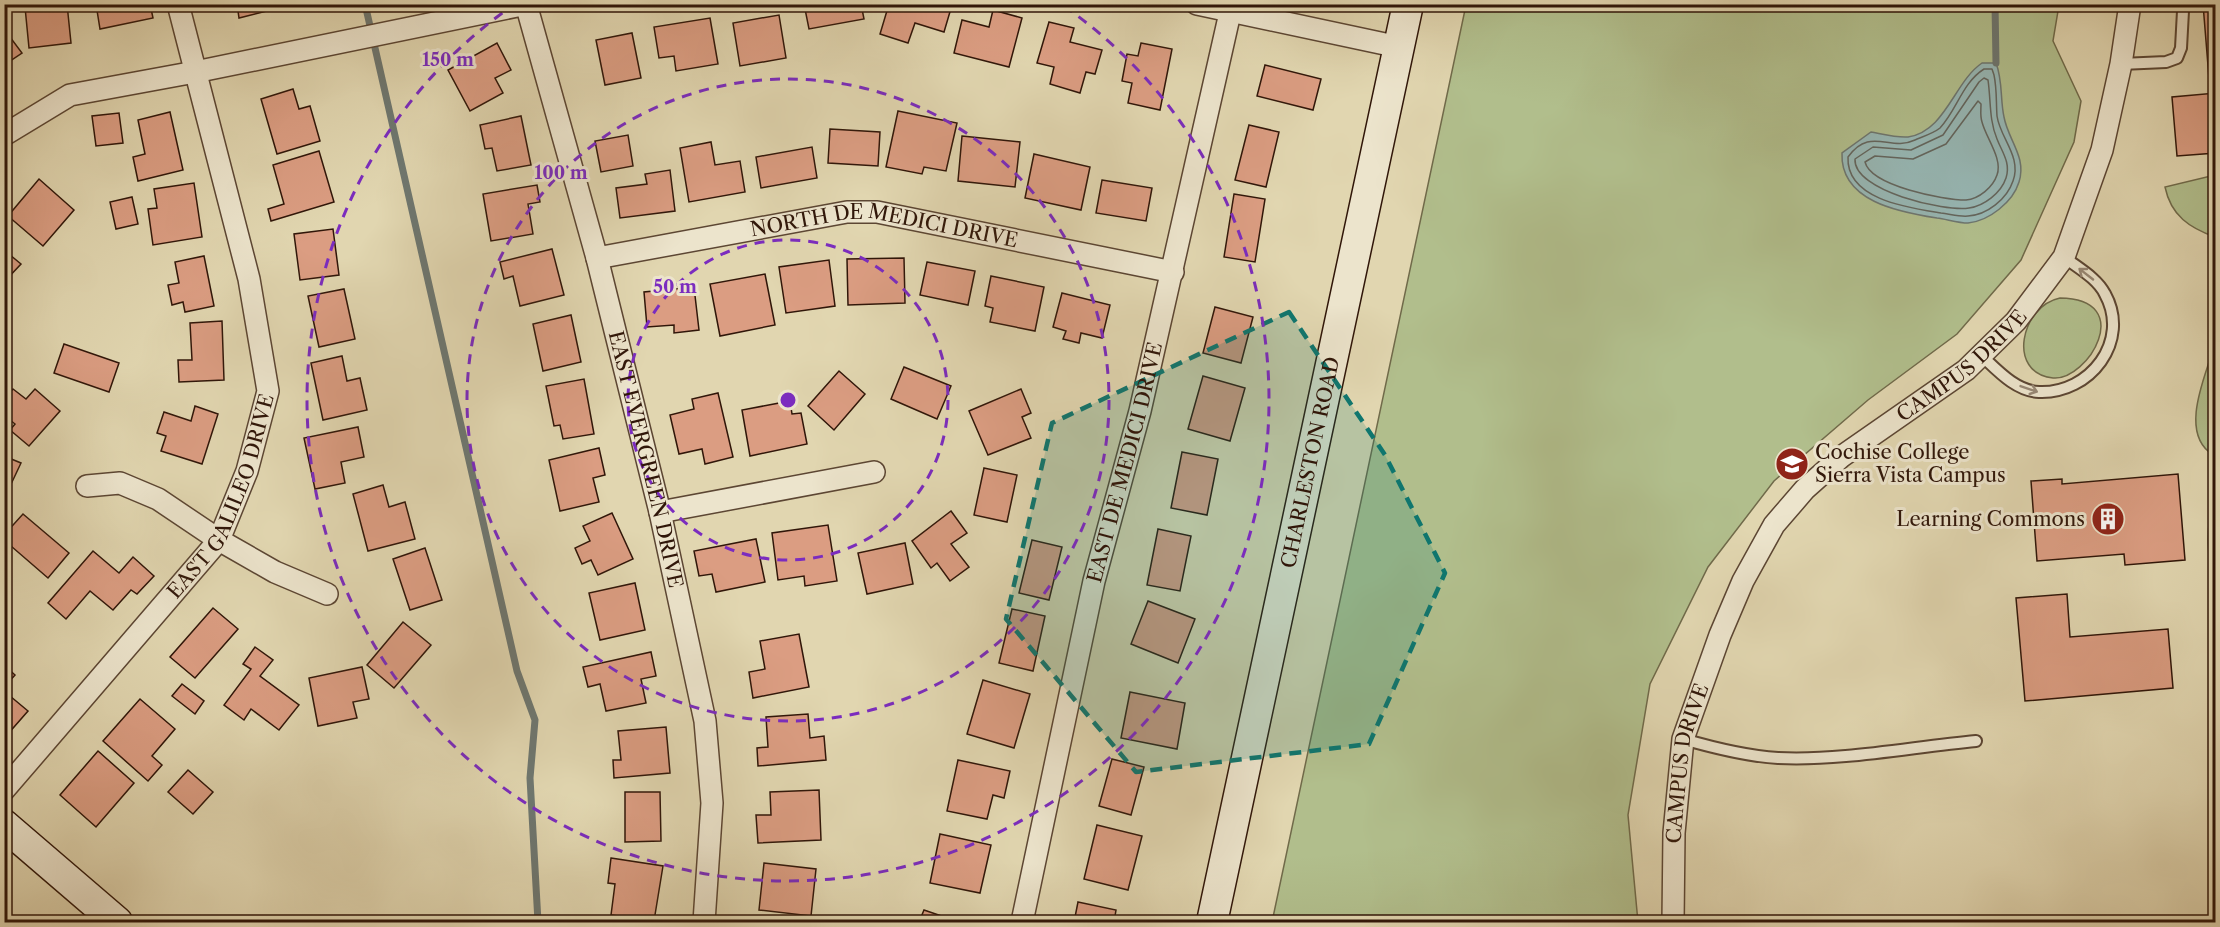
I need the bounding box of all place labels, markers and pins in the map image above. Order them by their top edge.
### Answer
centre of rings [778,390,798,410]
place label: Cochise College Sierra Vista Campus [1815,440,2006,487]
school or university icon: Cochise College Sierra Vista Campus [1774,446,1810,482]
building icon: Learning Commons [2090,501,2126,537]
place label: Learning Commons [1896,507,2085,531]

